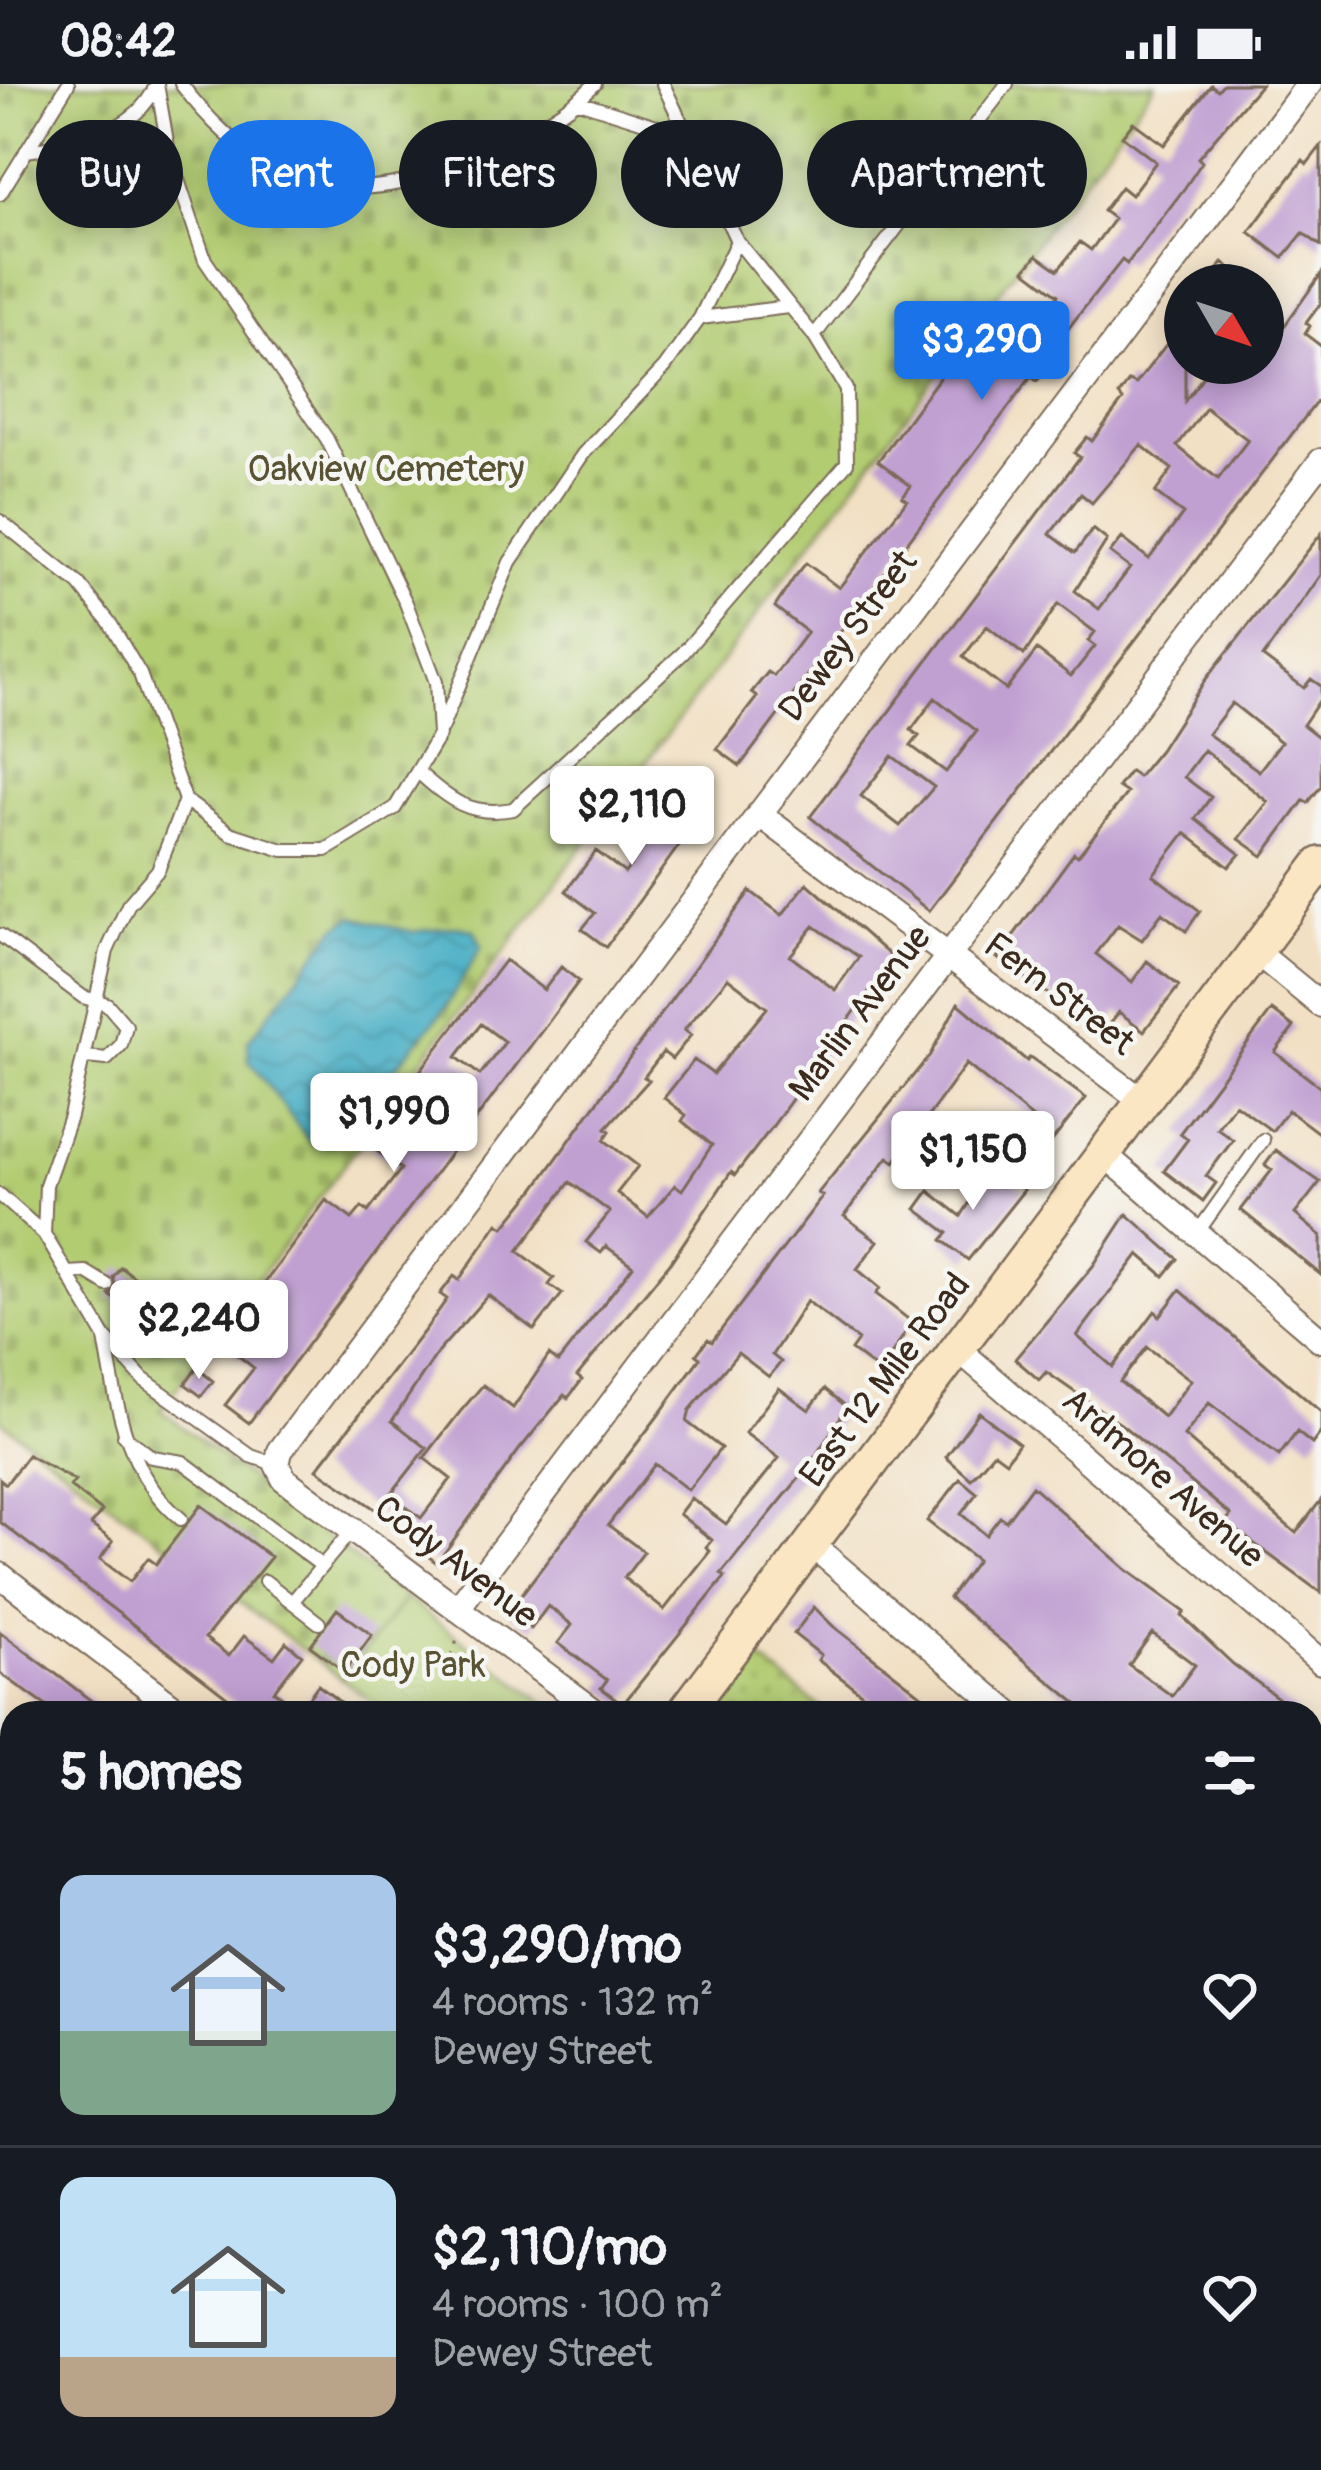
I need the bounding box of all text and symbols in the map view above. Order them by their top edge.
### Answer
text: 08:42 [60,14,177,70]
chip: Buy [36,120,183,228]
chip: Rent [207,120,375,228]
chip: Filters [399,120,597,228]
chip: New [621,120,783,228]
chip: Apartment [807,120,1087,228]
north arrow [1164,264,1284,384]
map controls [1164,264,1284,384]
pin: $3,290 [884,301,1080,403]
text: $3,290 [921,315,1043,364]
park label: Oakview Cemetery [248,447,524,492]
street label: Dewey Street [769,541,927,731]
pin: $2,110 [534,766,730,868]
text: $2,110 [577,780,687,829]
street label: Marlin Avenue [779,916,941,1110]
street label: Fern Street [975,923,1144,1066]
pin: $1,990 [296,1073,492,1175]
text: $1,990 [337,1087,451,1136]
pin: $1,150 [875,1111,1071,1213]
text: $1,150 [918,1125,1028,1174]
street label: East 12 Mile Road [790,1264,980,1496]
pin: $2,240 [101,1280,297,1382]
text: $2,240 [137,1294,261,1343]
street label: Ardmore Avenue [1053,1378,1273,1578]
street label: Cody Avenue [365,1486,547,1638]
park label: Cody Park [340,1643,486,1688]
icon: filters [1197,1740,1263,1806]
text: 5 homes [60,1741,242,1805]
text: $3,290/mo [432,1914,682,1978]
icon: home [156,1923,300,2067]
icon: heart [1197,1962,1263,2028]
text: 4 rooms · 132 m² [432,1978,713,2027]
text: Dewey Street [432,2027,652,2076]
text: $2,110/mo [432,2216,667,2280]
icon: home [156,2225,300,2369]
icon: heart [1197,2264,1263,2330]
text: 4 rooms · 100 m² [432,2280,723,2329]
text: Dewey Street [432,2329,652,2378]

